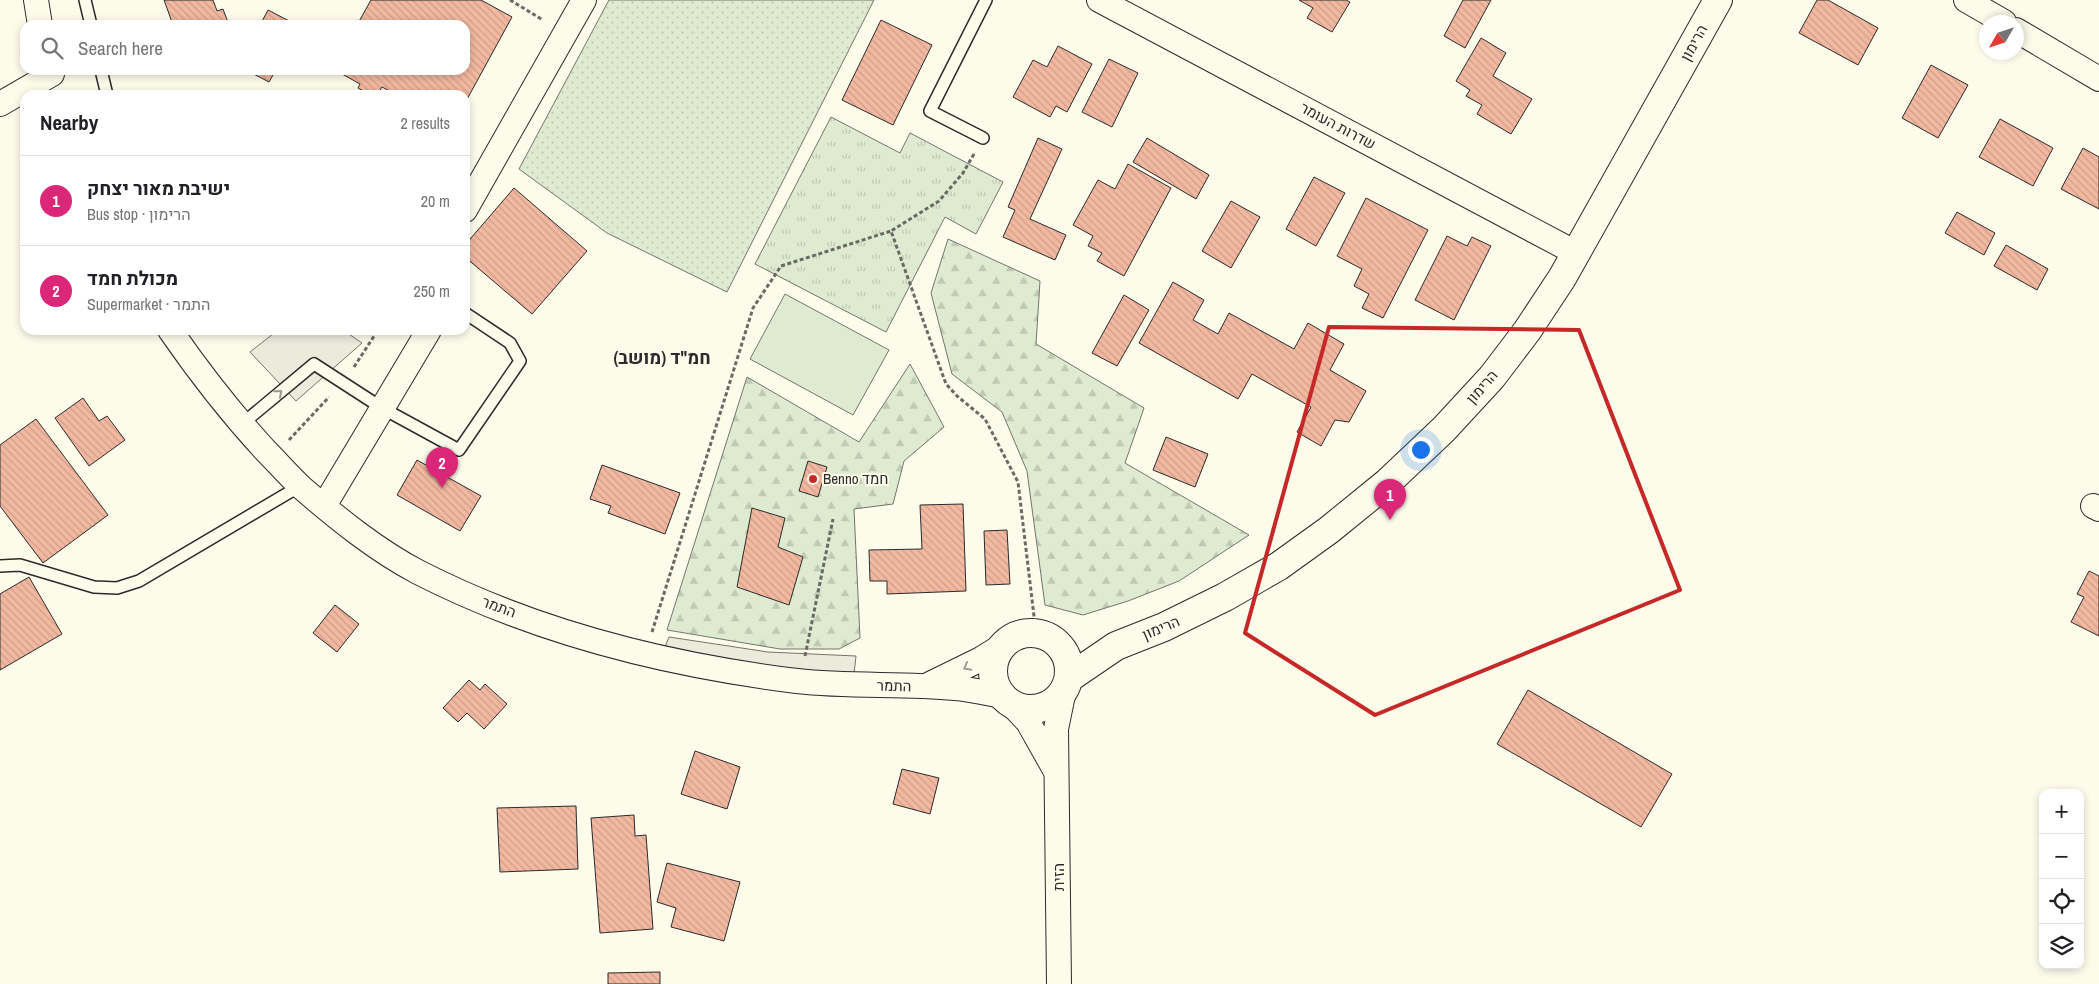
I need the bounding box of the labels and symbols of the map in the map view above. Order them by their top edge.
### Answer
north arrow [1979,15,2024,60]
street label: הרימון [1675,21,1712,65]
street label: שדרות העומר [1297,97,1380,154]
district label: חמ"ד (מושב) [613,345,711,370]
street label: הרימון [1461,365,1502,408]
one-way arrow [274,390,283,399]
your location [1408,437,1434,463]
pin: 2 [426,447,458,488]
place label: Benno חמד [823,468,888,489]
marker: Benno חמד [807,473,819,485]
pin: 1 [1374,479,1406,520]
street label: התמר [479,591,519,622]
street label: הרימון [1139,610,1183,645]
one-way arrow [963,661,972,671]
street label: התמר [876,675,912,696]
street label: הזית [1048,863,1069,891]

